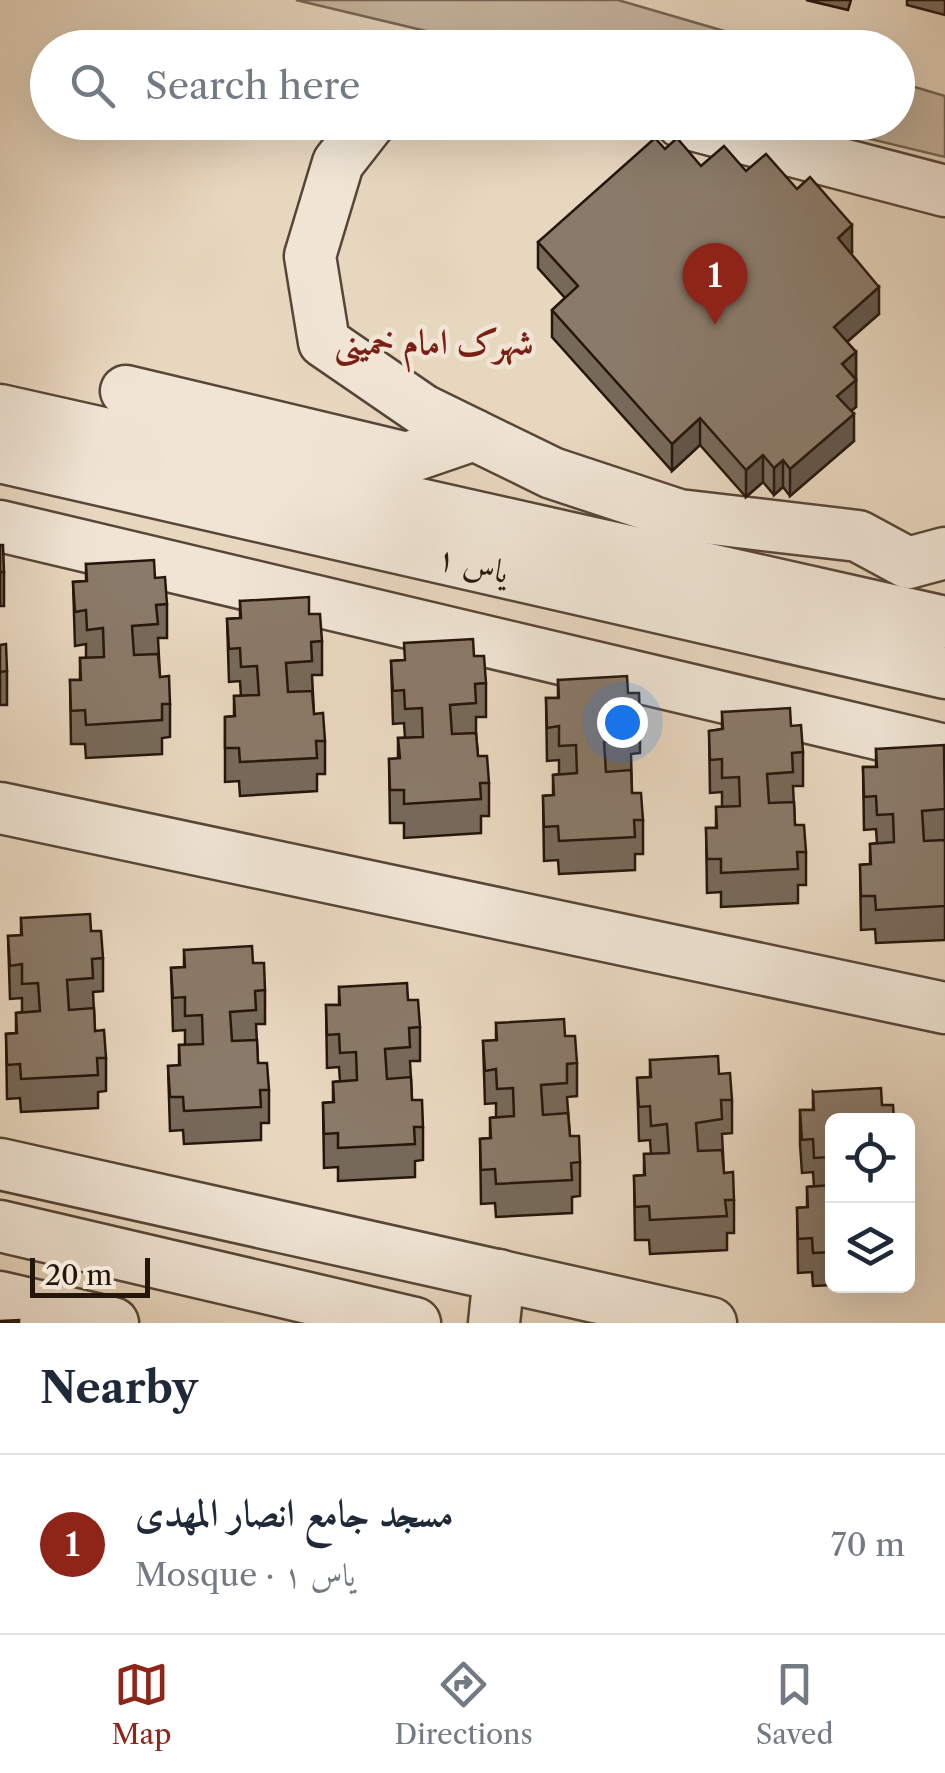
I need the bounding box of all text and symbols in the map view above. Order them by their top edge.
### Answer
search box [30,30,915,140]
icon: search [65,58,120,113]
text: Search here [145,62,360,109]
pin: 1 [682,242,748,325]
district label: شهرک امام خمینی [334,320,534,373]
street label: یاس ۱ [433,537,515,593]
your location [597,697,648,748]
map controls [825,1113,915,1293]
button: locate [825,1113,915,1203]
button: layers [825,1203,915,1293]
scale bar [30,1253,150,1298]
text: 20 m [45,1258,112,1292]
text: Nearby [40,1362,198,1414]
text: مسجد جامع انصار المهدی [135,1489,454,1536]
text: 1 [65,1525,80,1564]
text: 70 m [831,1525,905,1564]
text: Mosque · یاس ۱ [135,1555,356,1594]
tab: Map [111,1657,172,1751]
tab: Directions [394,1657,533,1751]
tab: Saved [756,1657,834,1751]

